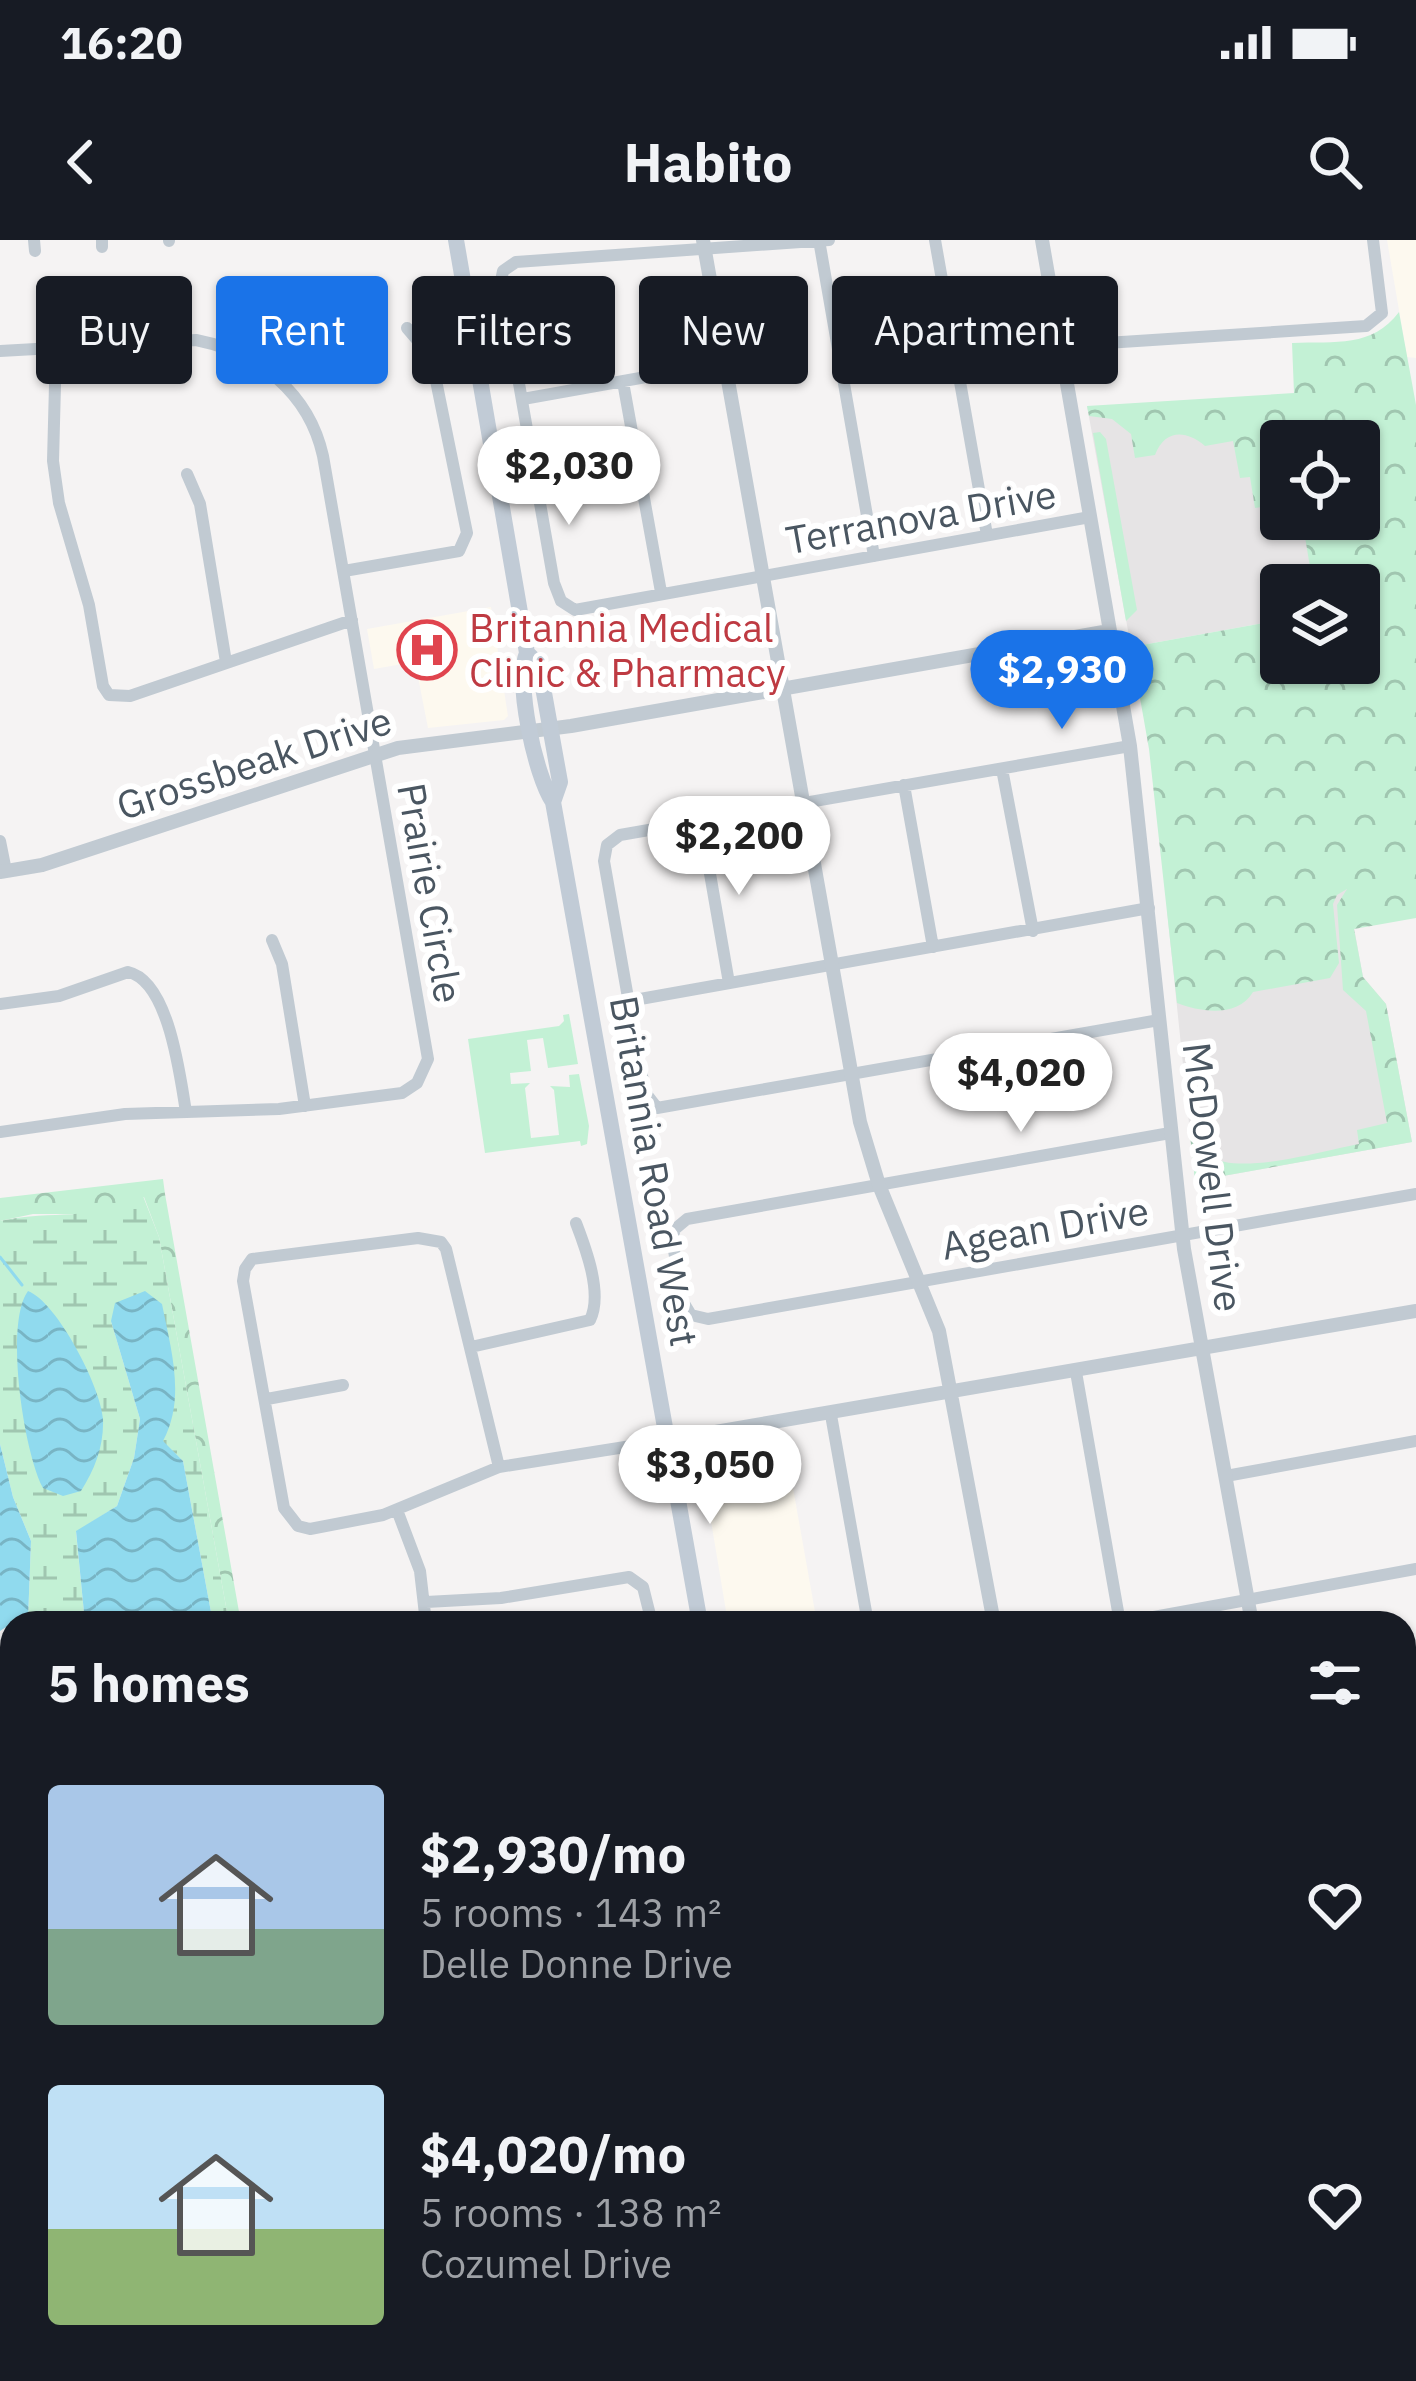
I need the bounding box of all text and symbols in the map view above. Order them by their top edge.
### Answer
text: 16:20 [60,13,183,71]
text: Habito [623,127,793,197]
icon: back [48,129,114,195]
icon: search [1302,129,1368,195]
chip: Buy [36,276,192,384]
chip: Rent [216,276,388,384]
chip: Filters [412,276,615,384]
chip: New [639,276,808,384]
chip: Apartment [832,276,1118,384]
map controls [1260,420,1380,684]
button: locate [1260,420,1380,540]
pin: $2,030 [471,426,667,528]
text: $2,030 [504,439,634,490]
street label: Terranova Drive [782,468,1060,565]
button: layers [1260,564,1380,684]
place label: Britannia Medical Clinic & Pharmacy [469,602,785,698]
hospital icon: Britannia Medical Clinic & Pharmacy [396,619,458,681]
pin: $2,930 [964,630,1160,732]
text: $2,930 [997,643,1127,694]
street label: Grossbeak Drive [110,694,398,831]
street label: Prairie Circle [386,779,475,1007]
pin: $2,200 [641,796,837,898]
text: $2,200 [674,809,804,860]
street label: Britannia Road West [599,992,710,1350]
pin: $4,020 [923,1033,1119,1135]
street label: McDowell Drive [1172,1039,1255,1315]
text: $4,020 [956,1046,1086,1097]
street label: Agean Drive [937,1184,1152,1271]
pin: $3,050 [612,1425,808,1527]
text: $3,050 [645,1438,775,1489]
text: 5 homes [48,1650,250,1716]
icon: filters [1302,1650,1368,1716]
text: $2,930/mo [420,1821,686,1887]
icon: home [144,1833,288,1977]
icon: heart [1302,1872,1368,1938]
text: 5 rooms · 143 m² [420,1887,722,1938]
text: Delle Donne Drive [420,1938,733,1989]
text: $4,020/mo [420,2121,686,2187]
icon: home [144,2133,288,2277]
icon: heart [1302,2172,1368,2238]
text: 5 rooms · 138 m² [420,2187,722,2238]
text: Cozumel Drive [420,2238,672,2289]

